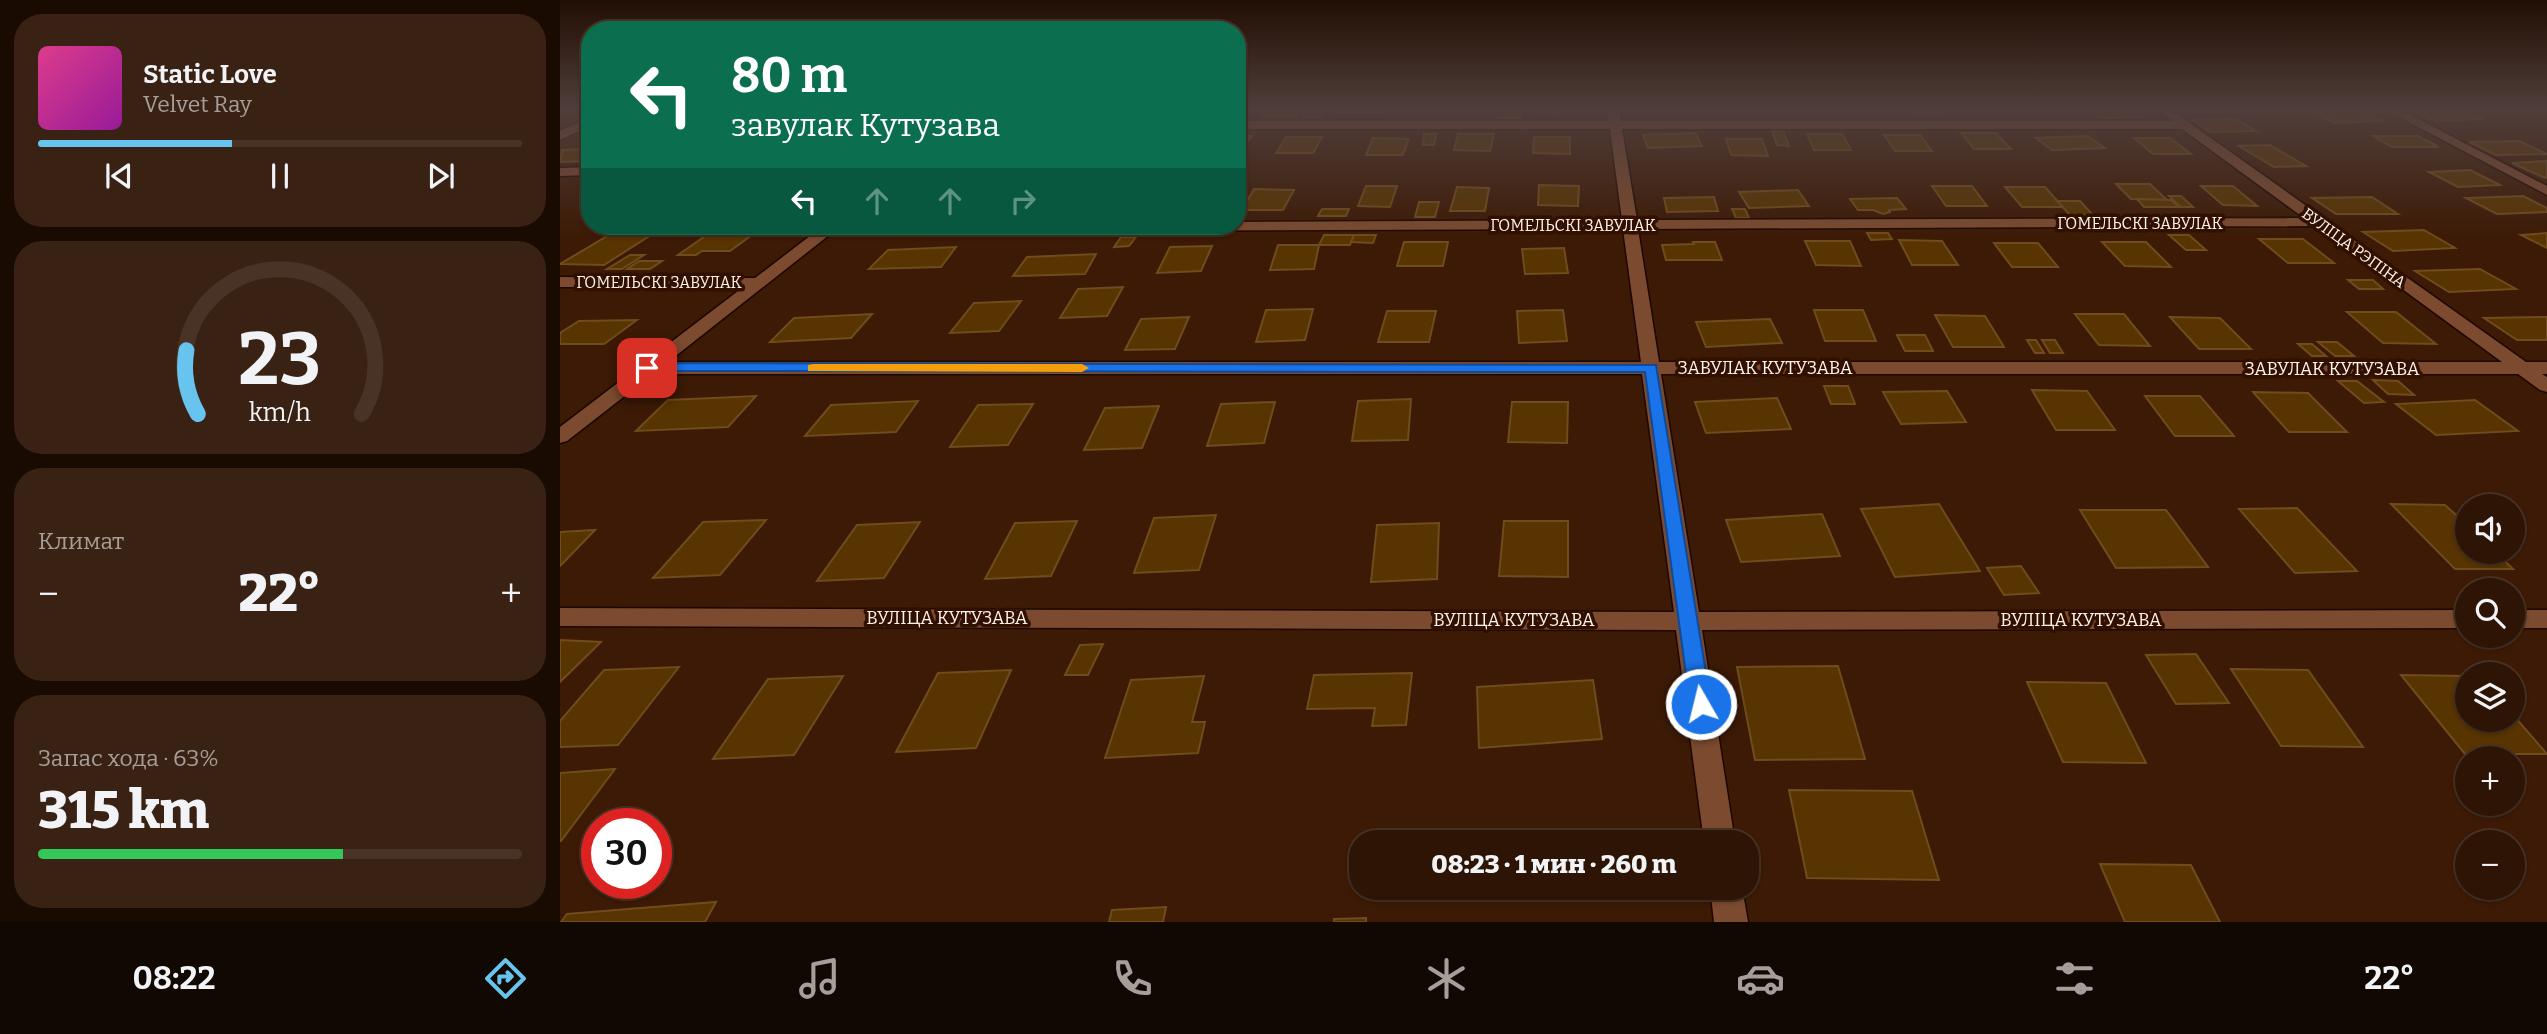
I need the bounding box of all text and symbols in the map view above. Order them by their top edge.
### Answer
text: 80 m [731,46,847,105]
icon: left [616,49,707,140]
text: Static Love [143,59,277,90]
text: Velvet Ray [143,90,252,118]
text: завулак Кутузава [731,106,1000,144]
icon: previous [100,157,138,195]
icon: pause [261,157,299,195]
icon: next [422,157,460,195]
icon: left [785,182,823,220]
icon: ahead [858,182,896,220]
icon: ahead [931,182,969,220]
icon: right [1004,182,1042,220]
street label: ВУЛІЦА РЭПІНА [2298,204,2410,292]
street label: ГОМЕЛЬСКІ ЗАВУЛАК [2057,214,2223,233]
street label: ГОМЕЛЬСКІ ЗАВУЛАК [1490,216,1656,235]
street label: ГОМЕЛЬСКІ ЗАВУЛАК [576,273,742,292]
text: 23 [239,316,321,403]
pin [617,338,677,398]
icon: arrive [628,349,666,387]
street label: ЗАВУЛАК КУТУЗАВА [1678,357,1853,379]
street label: ЗАВУЛАК КУТУЗАВА [2245,358,2420,380]
text: km/h [249,397,311,427]
map controls [2455,494,2525,900]
button: sound [2455,494,2525,564]
text: Климат [38,527,124,555]
text: 22° [238,562,321,625]
text: − [38,571,59,617]
text: + [500,571,522,617]
button: search [2455,578,2525,648]
street label: ВУЛІЦА КУТУЗАВА [866,607,1028,629]
street label: ВУЛІЦА КУТУЗАВА [1433,609,1595,631]
street label: ВУЛІЦА КУТУЗАВА [2000,609,2162,631]
button: layers [2455,662,2525,732]
position arrow [1664,667,1738,741]
text: Запас хода · 63% [38,744,219,772]
button: + [2455,746,2525,816]
text: 315 km [38,779,209,842]
speed limit sign: 30 [581,808,672,899]
button: − [2455,830,2525,900]
text: 08:23 · 1 мин · 260 m [1431,849,1677,880]
icon: directions [481,954,530,1003]
icon: music [795,954,844,1003]
icon: phone [1108,954,1157,1003]
icon: climate [1422,954,1471,1003]
icon: car [1736,954,1785,1003]
icon: filters [2050,954,2099,1003]
text: 08:22 [132,959,216,997]
text: 22° [2364,959,2415,997]

